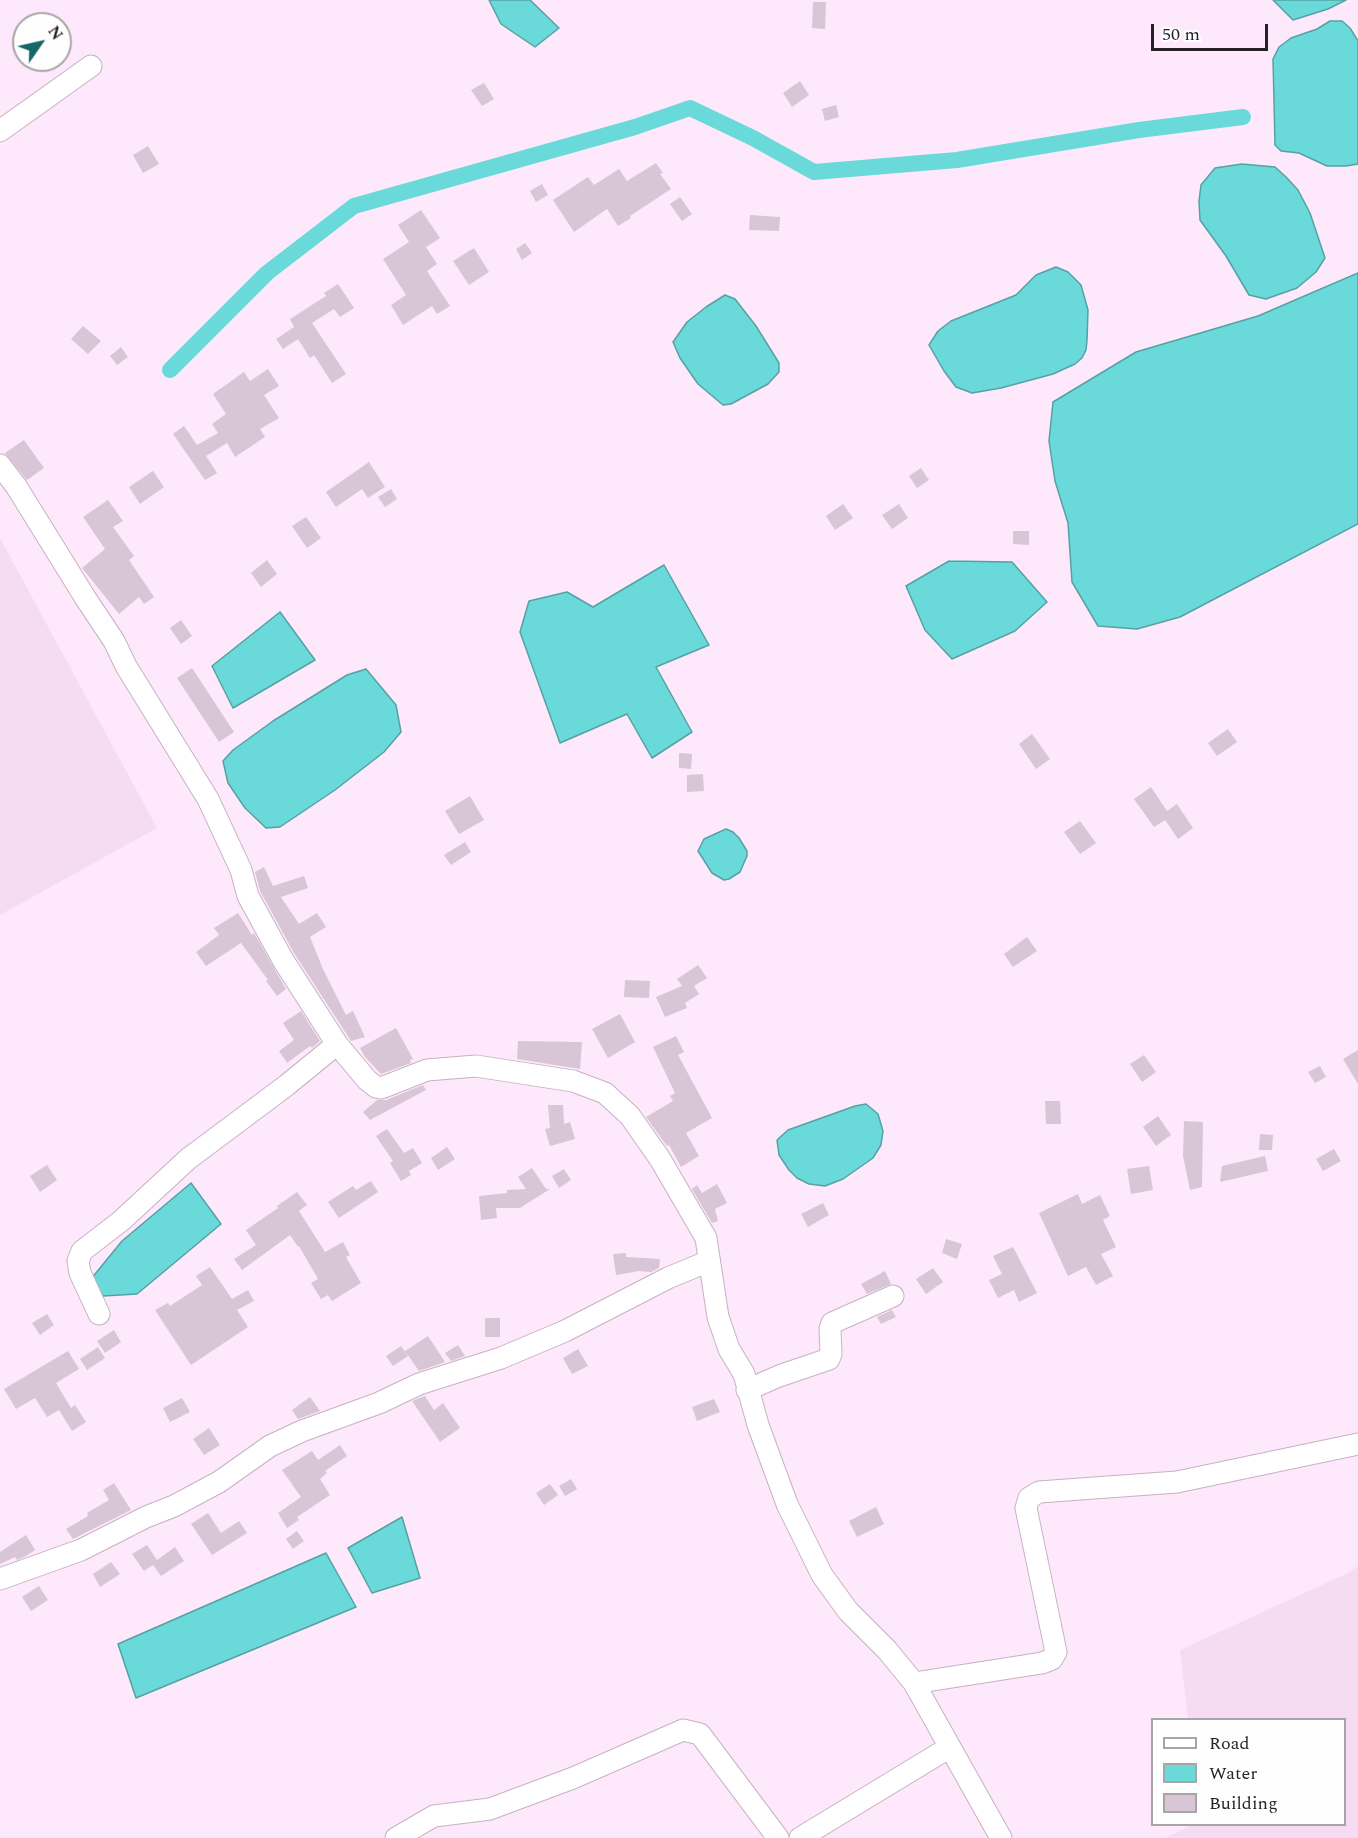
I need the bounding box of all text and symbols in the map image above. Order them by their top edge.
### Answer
north arrow [12,12,72,72]
scale bar [1154,12,1271,50]
text: N [42,21,69,45]
text: 50 m [1162,21,1200,48]
legend [1151,1718,1346,1826]
text: Road [1209,1730,1250,1757]
text: Water [1209,1760,1257,1787]
text: Building [1209,1790,1278,1817]

